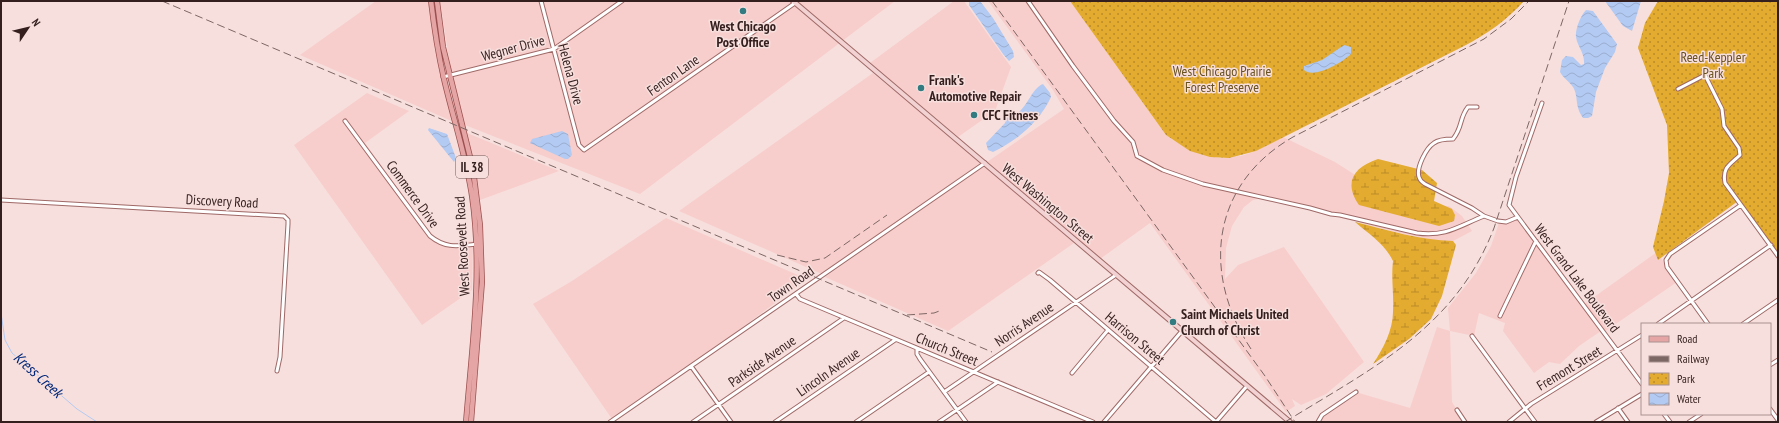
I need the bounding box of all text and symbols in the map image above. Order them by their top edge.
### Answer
marker: West Chicago Post Office [738,6,748,16]
north arrow [8,8,48,48]
text: N [29,16,44,29]
place label: West Chicago Post Office [709,17,776,51]
street label: Wegner Drive [479,31,547,65]
street label: Helena Drive [554,41,588,107]
park label: Reed-Keppler Park [1681,48,1746,82]
street label: Fenton Lane [643,50,703,100]
park label: West Chicago Prairie Forest Preserve [1173,62,1271,96]
place label: Frank's Automotive Repair [928,71,1022,105]
marker: Frank's Automotive Repair [916,83,926,93]
place label: CFC Fitness [982,106,1038,124]
marker: CFC Fitness [969,110,979,120]
road number: IL 38 [456,156,488,178]
street label: Commerce Drive [383,157,444,231]
street label: West Washington Street [998,159,1098,247]
street label: Discovery Road [185,190,259,212]
street label: West Roosevelt Road [450,196,474,296]
street label: West Grand Lake Boulevard [1530,220,1624,336]
street label: Town Road [765,262,817,306]
street label: Norris Avenue [991,298,1057,350]
place label: Saint Michaels United Church of Christ [1181,305,1289,339]
street label: Harrison Street [1101,308,1169,368]
marker: Saint Michaels United Church of Christ [1168,317,1178,327]
legend [1641,323,1771,415]
street label: Church Street [913,328,981,370]
street label: Parkside Avenue [725,331,799,391]
text: Road [1677,331,1697,346]
street label: Fremont Street [1533,342,1605,394]
street label: Lincoln Avenue [793,344,863,400]
water label: Kress Creek [10,348,68,403]
text: Railway [1677,351,1710,366]
text: Park [1677,371,1695,386]
text: Water [1677,391,1702,406]

